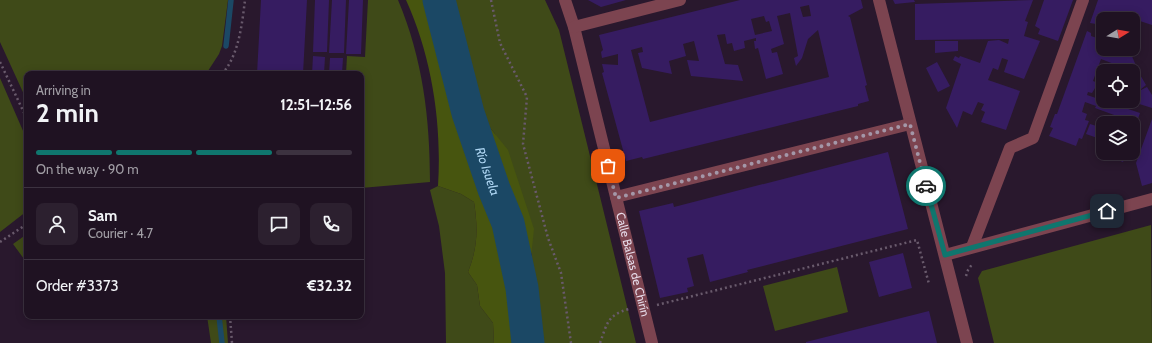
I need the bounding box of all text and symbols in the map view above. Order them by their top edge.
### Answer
north arrow [1096,12,1140,56]
map controls [1096,12,1140,160]
button: locate [1096,64,1140,108]
text: Arriving in [36,82,91,98]
text: 12:51–12:56 [280,96,352,114]
text: 2 min [36,97,99,129]
button: layers [1096,116,1140,160]
water label: Río Isuela [472,145,504,198]
pin [591,149,625,183]
icon: bag [597,155,619,177]
text: On the way · 90 m [36,161,139,177]
courier [906,166,946,206]
icon: car [915,175,937,197]
pin [1090,194,1124,228]
icon: home [1096,200,1118,222]
button: person [36,203,78,245]
button: chat [258,203,300,245]
button: phone [310,203,352,245]
text: Sam [88,207,117,225]
street label: Calle Balsas de Chirín [613,211,653,318]
text: Courier · 4.7 [88,225,153,241]
text: Order #3373 [36,277,119,295]
text: €32.32 [307,277,352,295]

